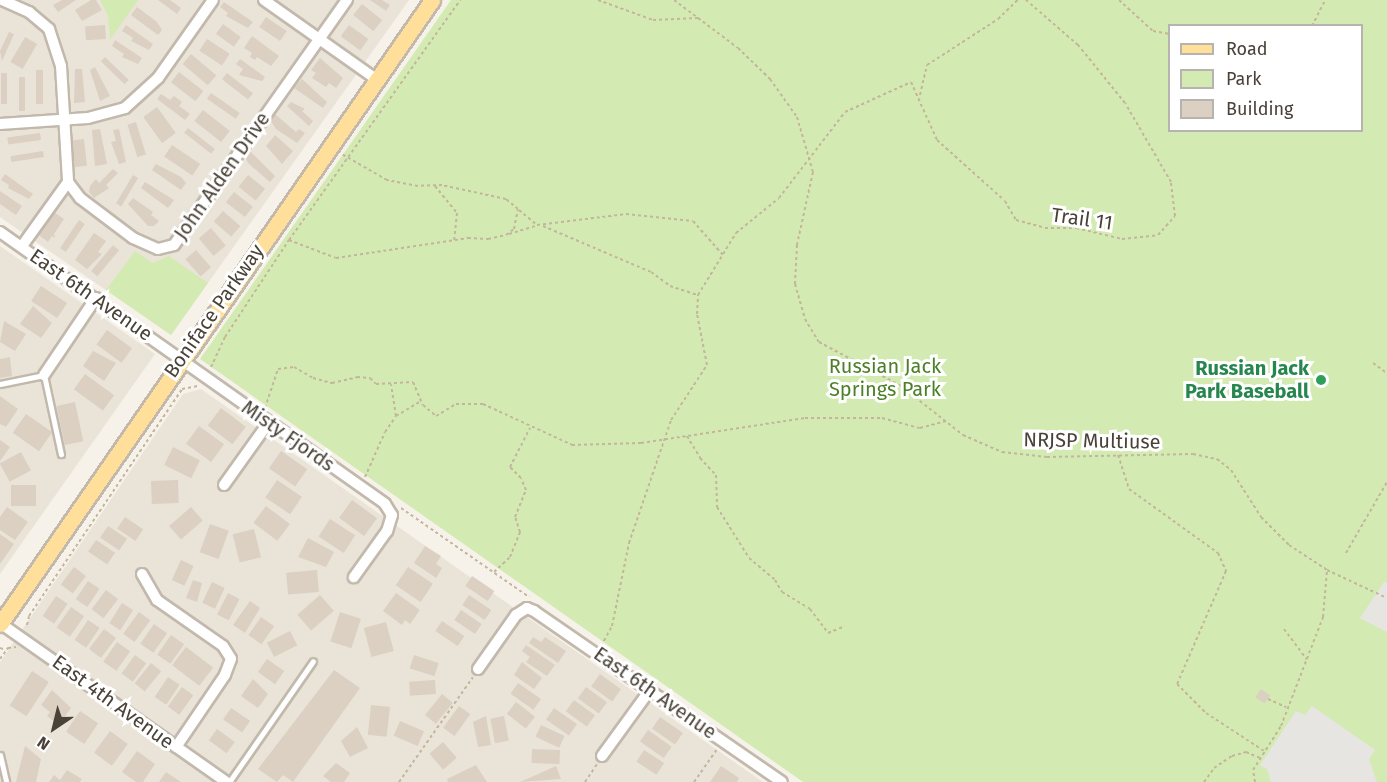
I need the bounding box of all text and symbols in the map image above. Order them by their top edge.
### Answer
legend [1168,24,1363,132]
text: Road [1226,38,1268,60]
text: Park [1226,68,1261,90]
text: Building [1226,98,1293,120]
street label: John Alden Drive [169,107,275,245]
street label: Trail 11 [1050,203,1114,235]
street label: Boniface Parkway [159,240,269,382]
street label: East 6th Avenue [25,244,157,346]
park label: Russian Jack Springs Park [829,354,941,401]
place label: Russian Jack Park Baseball [1185,356,1309,403]
marker: Russian Jack Park Baseball [1314,373,1328,387]
street label: Misty Fjords [237,395,339,477]
street label: NRJSP Multiuse [1023,428,1161,454]
street label: East 6th Avenue [589,642,721,744]
street label: East 4th Avenue [48,650,178,754]
north arrow [24,698,84,758]
text: N [34,732,53,754]

